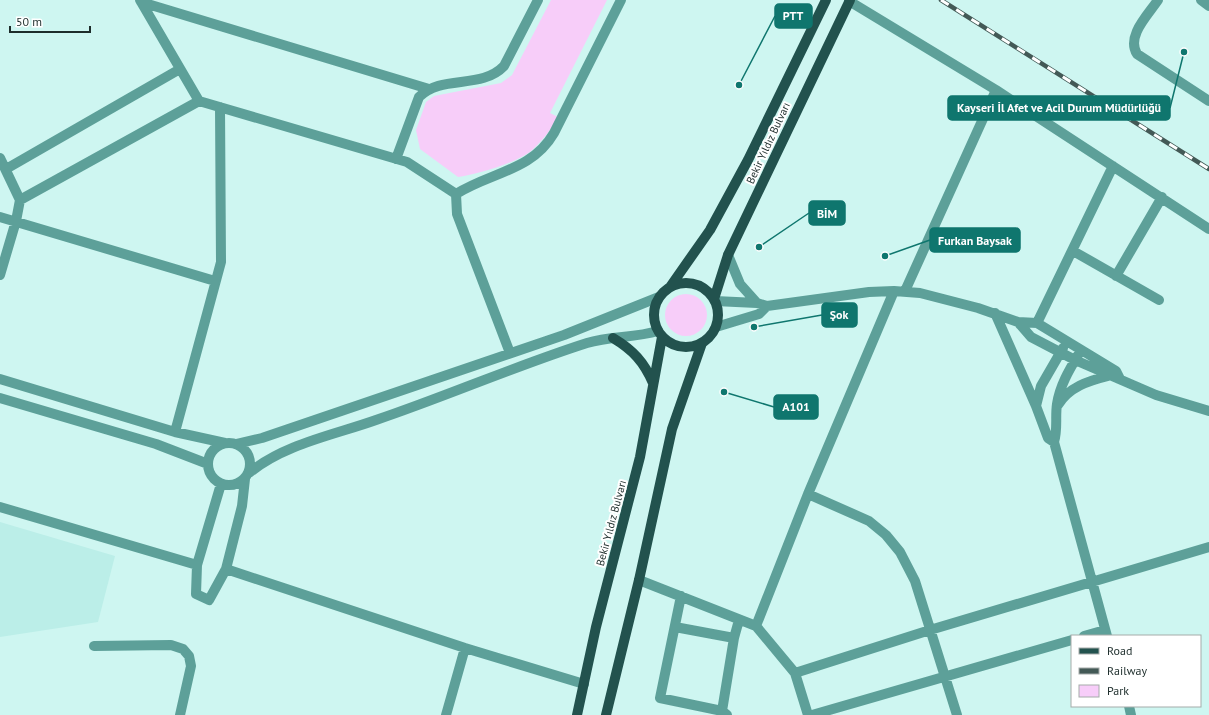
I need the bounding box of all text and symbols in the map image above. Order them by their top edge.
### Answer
callout: PTT [775,4,812,28]
scale bar [10,8,90,34]
text: PTT [783,8,804,23]
text: 50 m [16,14,42,29]
callout: Kayseri İl Afet ve Acil Durum Müdürlüğü [948,96,1170,120]
street label: Bekir Yıldız Bulvarı [743,100,793,186]
text: Kayseri İl Afet ve Acil Durum Müdürlüğü [957,100,1161,115]
callout: BİM [809,201,845,225]
text: BİM [817,206,837,221]
callout: Furkan Baysak [930,228,1020,252]
text: Furkan Baysak [938,233,1012,248]
callout: Şok [822,303,857,327]
text: Şok [830,307,848,322]
callout: A101 [774,395,818,419]
text: A101 [782,399,810,414]
street label: Bekir Yıldız Bulvarı [593,479,629,567]
legend [1071,635,1201,707]
text: Road [1107,643,1132,658]
text: Railway [1107,663,1147,678]
text: Park [1107,683,1129,698]

